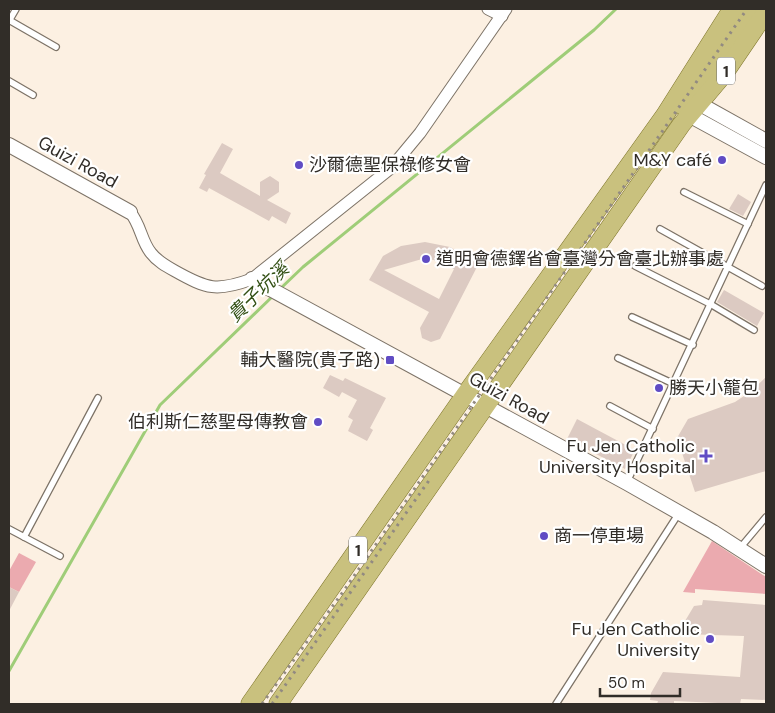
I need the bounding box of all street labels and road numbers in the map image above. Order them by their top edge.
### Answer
road number: 1 [717,58,735,84]
street label: Guizi Road [34,130,122,194]
street label: Guizi Road [465,366,553,430]
road number: 1 [349,536,367,564]

